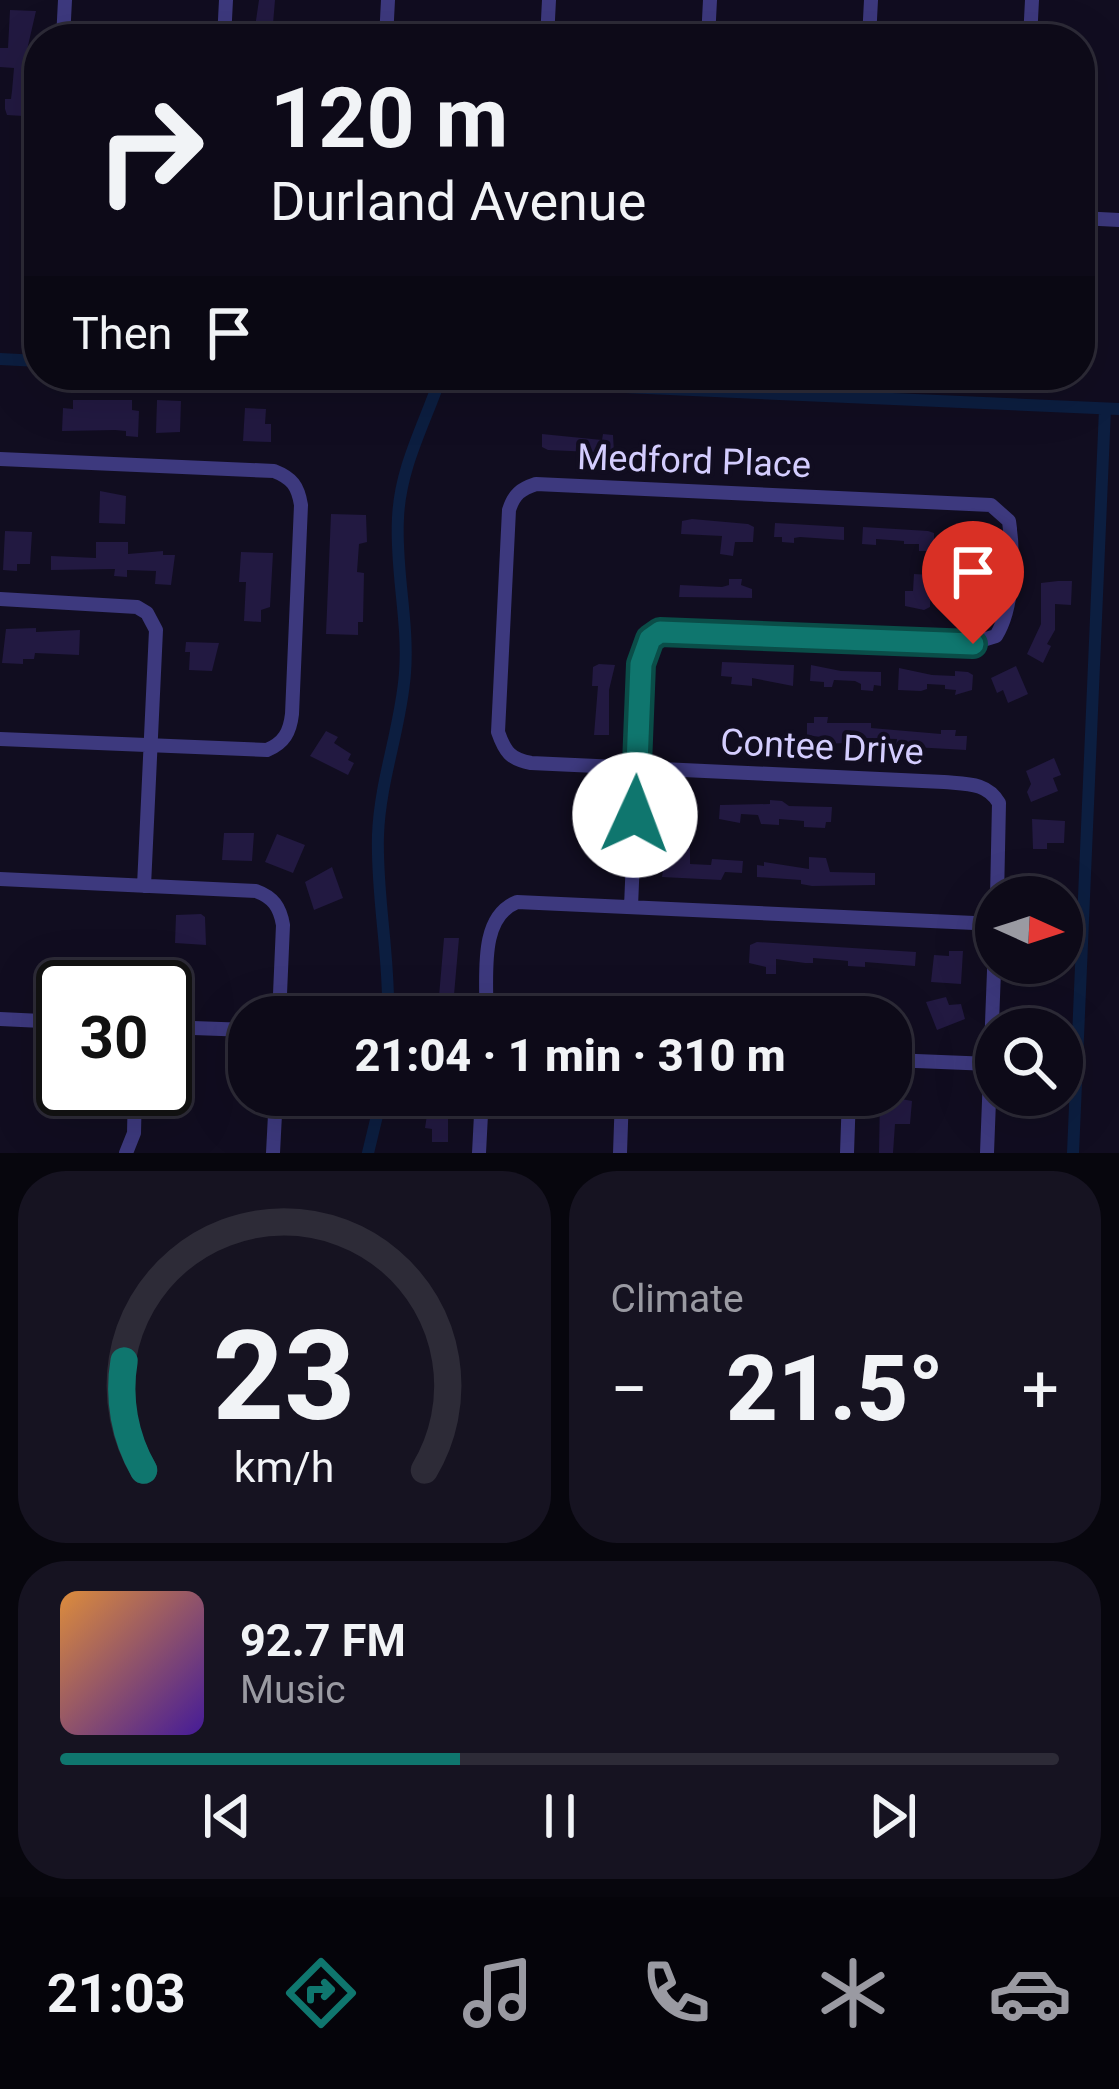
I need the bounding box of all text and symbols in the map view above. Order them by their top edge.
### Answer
text: 120 m [270,69,508,168]
icon: right [72,72,228,228]
text: Durland Avenue [270,170,646,233]
icon: arrive [196,300,262,366]
text: Then [72,307,172,360]
street label: Medford Place [576,436,812,486]
pin [922,521,1024,644]
icon: arrive [940,539,1006,605]
street label: Contee Drive [719,721,925,773]
position arrow [572,752,698,878]
north arrow [975,876,1083,984]
map controls [975,876,1083,1116]
speed limit sign: 30 [36,960,192,1116]
button: search [975,1008,1083,1116]
text: 21:04 · 1 min · 310 m [354,1029,786,1082]
text: Climate [611,1276,744,1322]
text: 23 [213,1303,356,1449]
text: 21.5° [726,1337,944,1442]
text: − [611,1351,648,1428]
text: + [1022,1351,1059,1428]
text: km/h [234,1442,335,1492]
text: 92.7 FM [240,1614,406,1667]
text: Music [240,1667,346,1713]
icon: previous [194,1783,260,1849]
icon: pause [527,1783,593,1849]
icon: next [860,1783,926,1849]
icon: directions [279,1951,363,2035]
icon: music [456,1951,540,2035]
icon: phone [634,1951,718,2035]
icon: climate [811,1951,895,2035]
icon: car [988,1951,1072,2035]
text: 21:03 [47,1962,186,2025]

